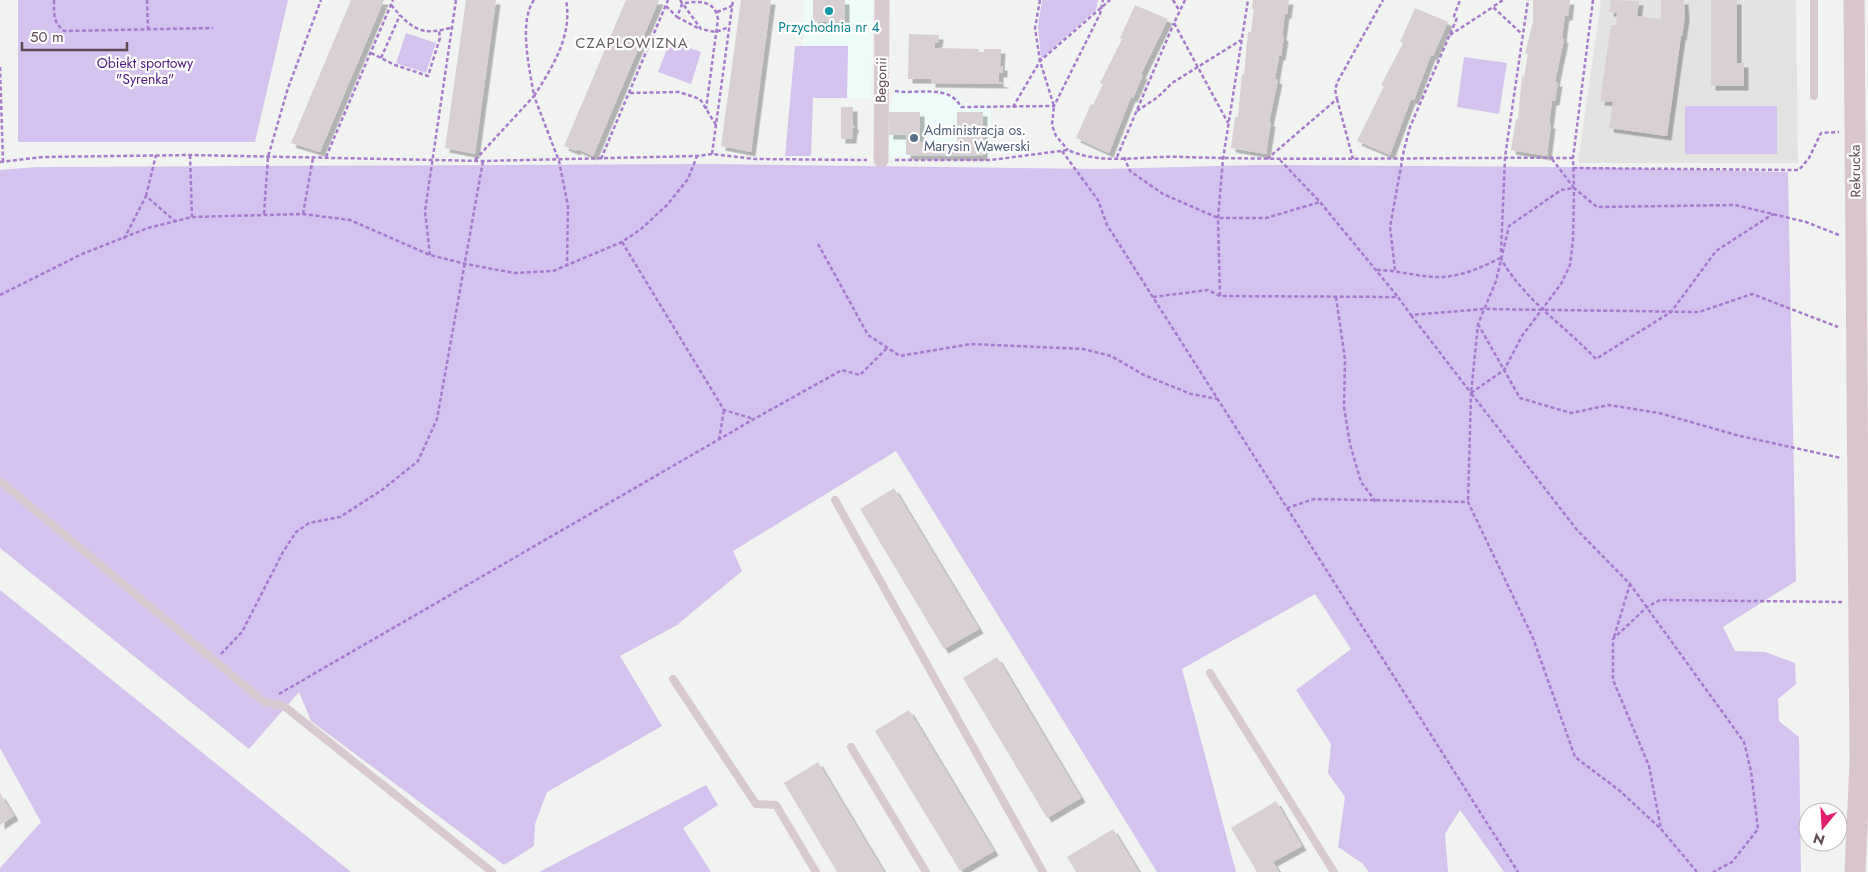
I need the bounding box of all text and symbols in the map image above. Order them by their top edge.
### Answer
marker: Przychodnia nr 4 [823,5,835,17]
place label: Przychodnia nr 4 [778,17,880,37]
scale bar [22,20,128,52]
text: 50 m [30,26,64,48]
district label: CZAPLOWIZNA [575,32,689,54]
park label: Obiekt sportowy "Syrenka" [97,53,194,89]
street label: Begonii [871,57,891,103]
place label: Administracja os. Marysin Wawerski [924,120,1030,156]
marker: Administracja os. Marysin Wawerski [908,132,920,144]
street label: Rekrucka [1845,144,1865,198]
north arrow [1798,802,1848,852]
text: N [1811,828,1827,851]

